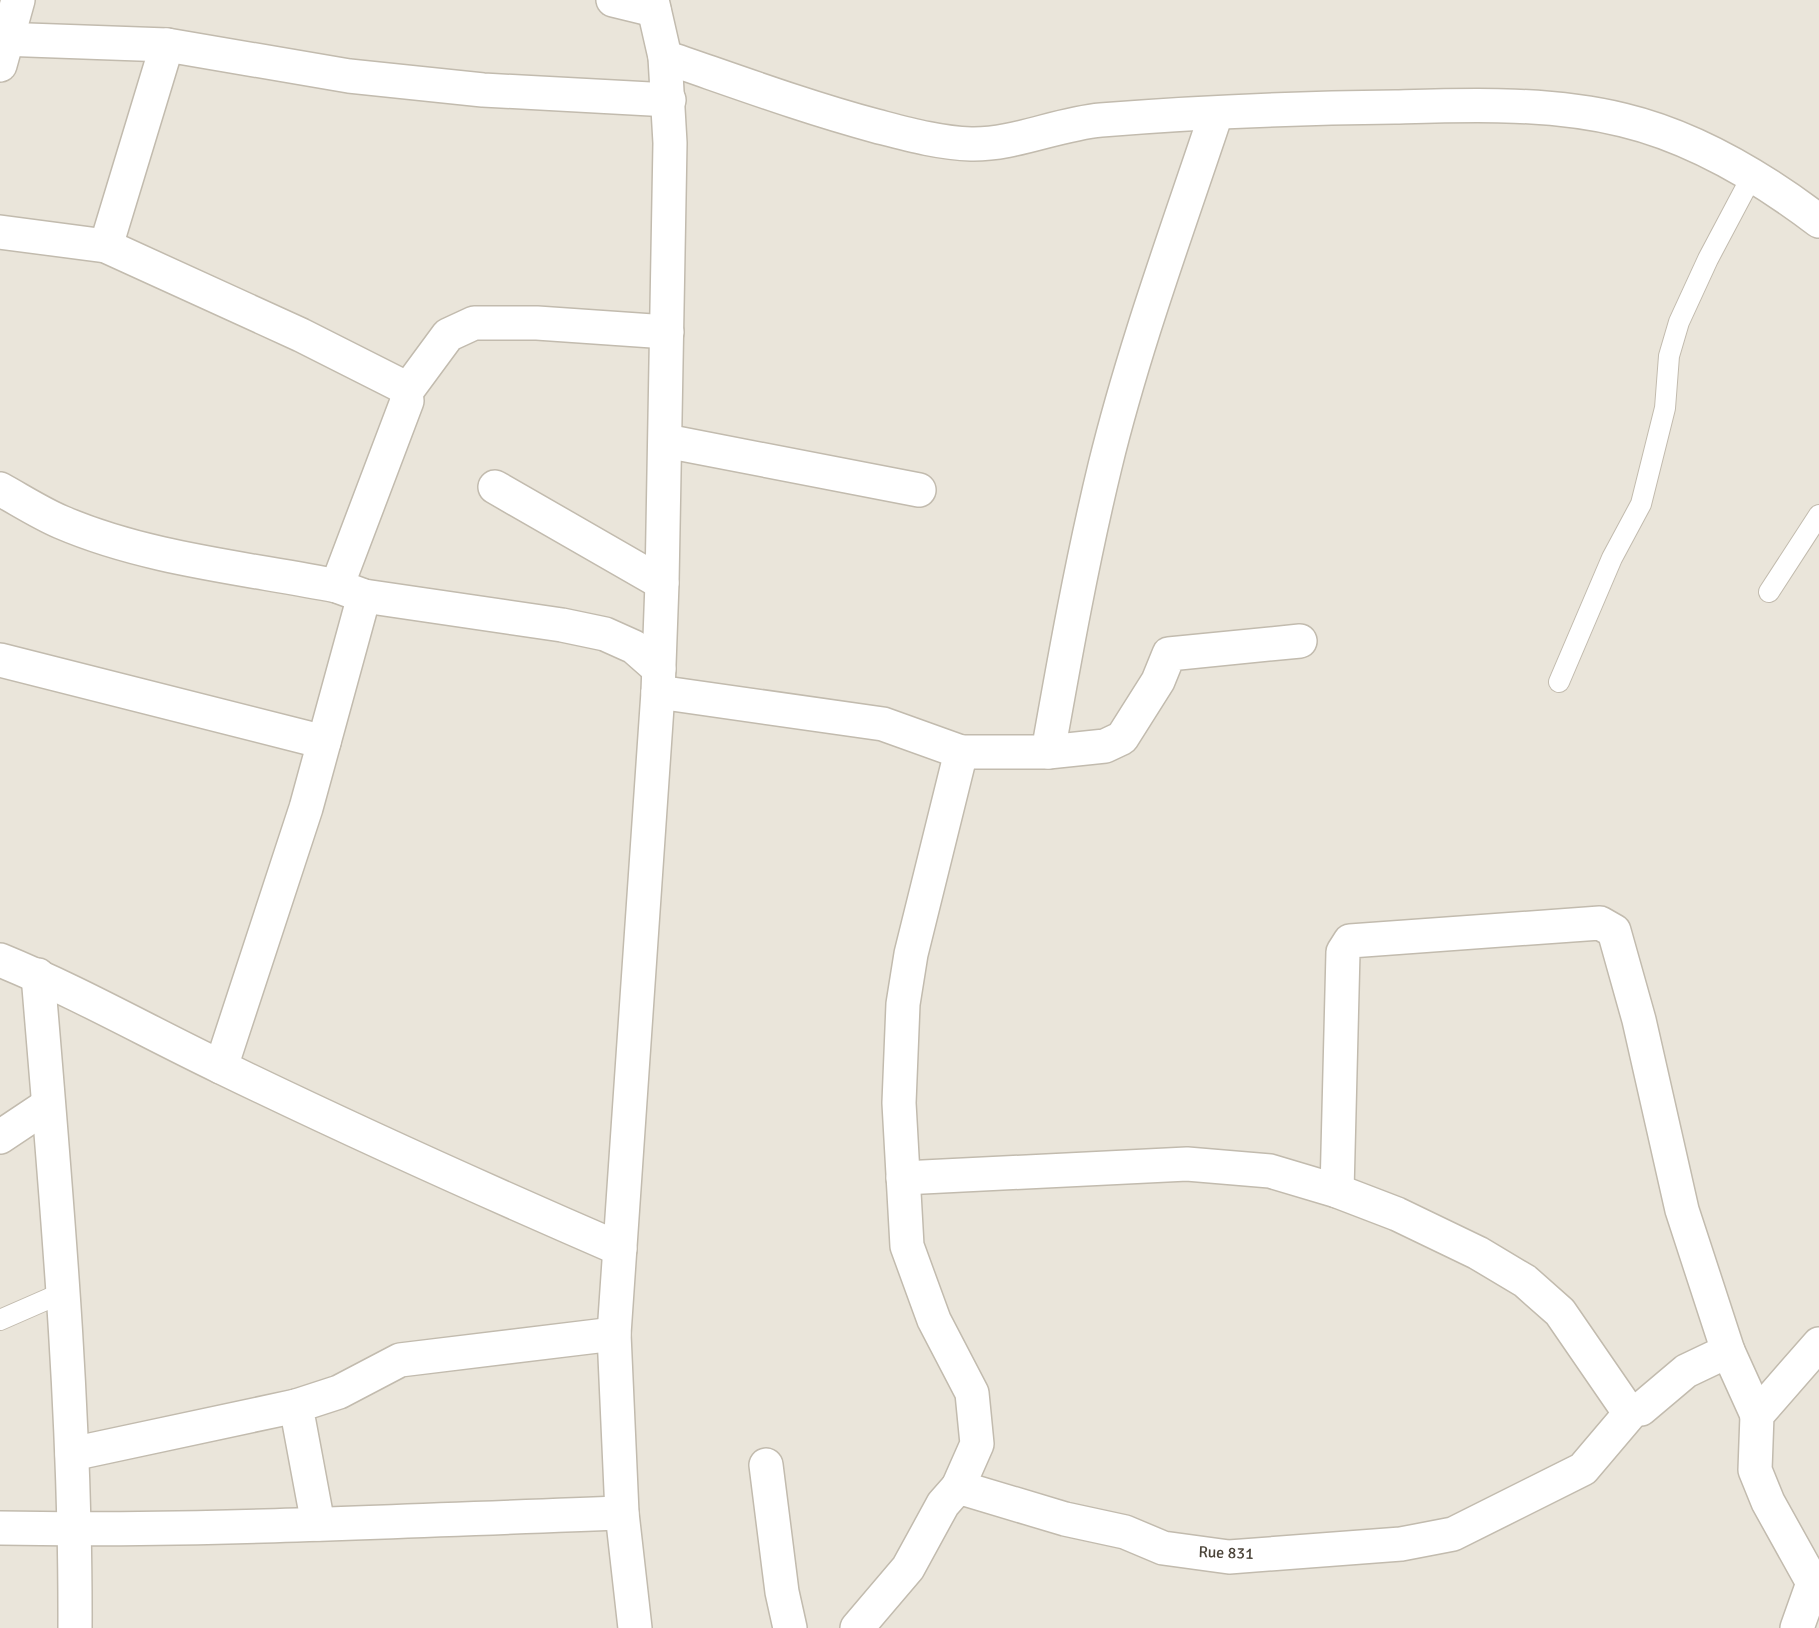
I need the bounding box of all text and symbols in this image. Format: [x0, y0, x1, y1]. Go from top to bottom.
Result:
street label: Rue 831 [1198, 1542, 1254, 1564]

